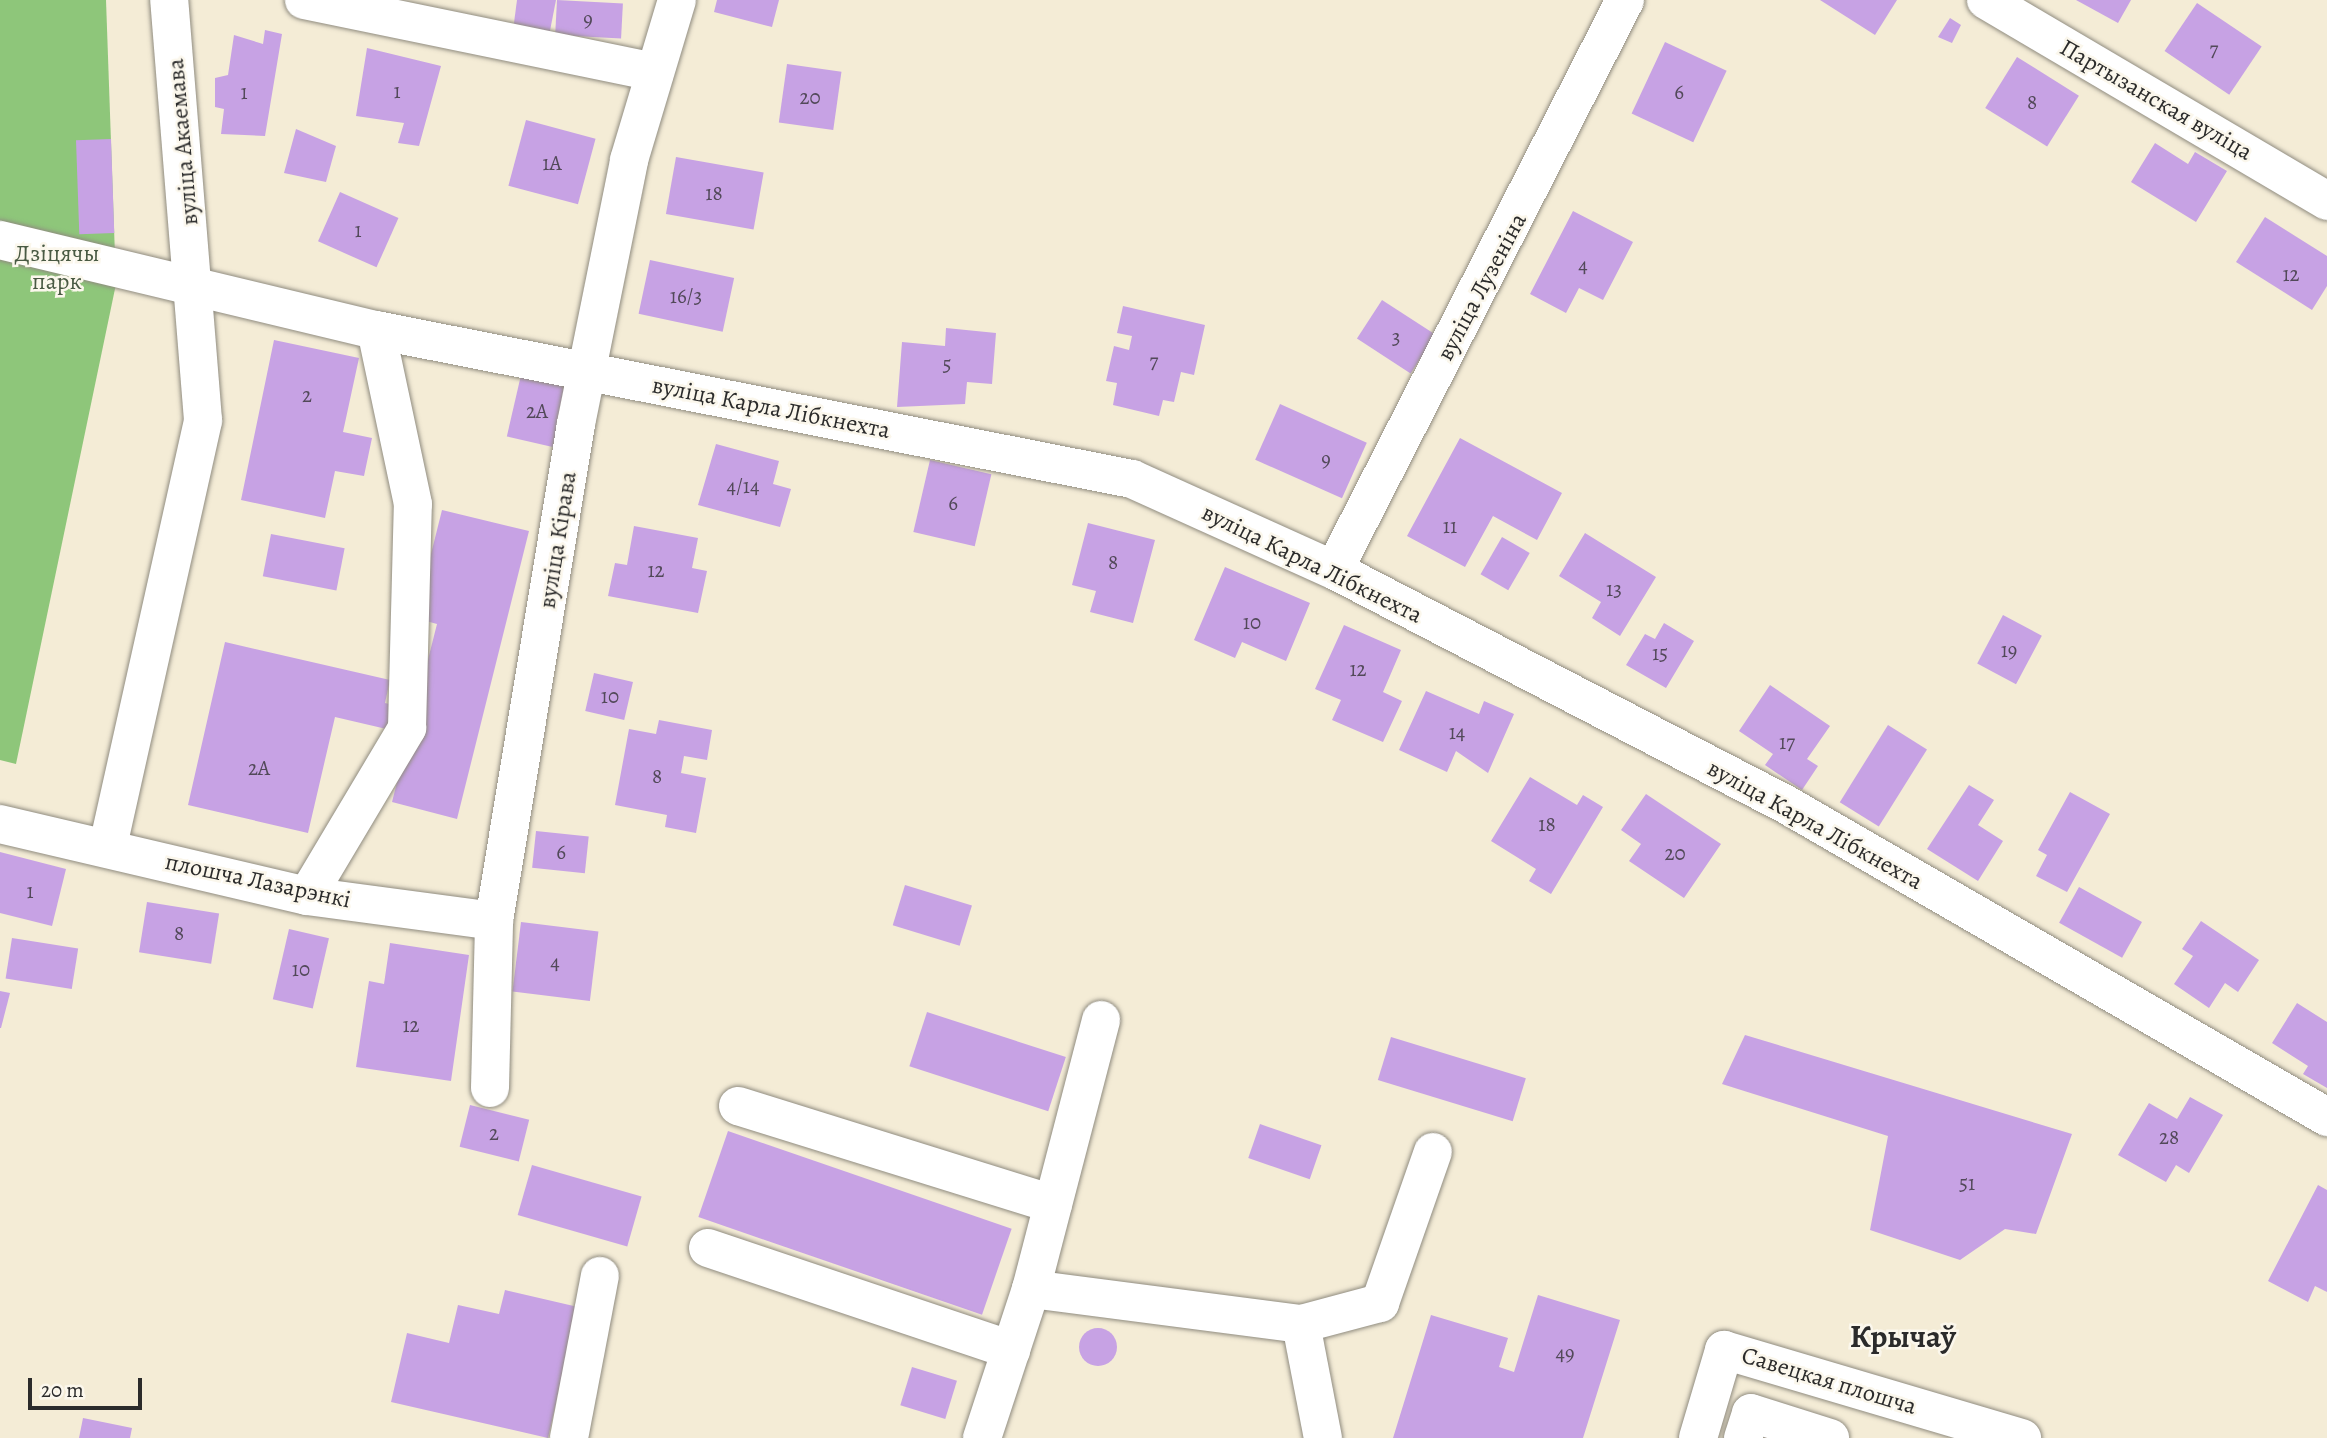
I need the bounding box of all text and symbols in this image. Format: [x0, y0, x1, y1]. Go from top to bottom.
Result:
house number: 9 [583, 6, 593, 32]
street label: Партызанская вуліца [2055, 33, 2257, 167]
house number: 7 [2210, 36, 2218, 62]
street label: вуліца Акаемава [161, 57, 205, 227]
house number: 1 [393, 78, 401, 104]
house number: 1 [240, 79, 248, 105]
house number: 6 [1674, 79, 1684, 105]
house number: 20 [799, 84, 821, 110]
house number: 8 [2027, 89, 2037, 115]
house number: 1А [542, 150, 562, 176]
house number: 18 [705, 180, 723, 206]
street label: вуліца Лузеніна [1431, 208, 1533, 366]
house number: 1 [354, 217, 362, 243]
park label: Дзіцячы парк [15, 240, 99, 296]
house number: 4 [1578, 252, 1588, 278]
house number: 12 [2282, 261, 2300, 287]
house number: 16/3 [670, 283, 702, 309]
house number: 3 [1392, 324, 1400, 350]
house number: 7 [1150, 348, 1158, 374]
house number: 5 [942, 351, 952, 377]
street label: вуліца Карла Лібкнехта [650, 371, 892, 445]
house number: 2 [302, 382, 312, 408]
house number: 2А [526, 398, 548, 424]
house number: 9 [1321, 446, 1331, 472]
street label: вуліца Кірава [533, 469, 583, 611]
house number: 4/14 [726, 473, 760, 499]
house number: 6 [948, 490, 958, 516]
street label: вуліца Карла Лібкнехта [1197, 498, 1427, 630]
house number: 11 [1443, 513, 1457, 539]
house number: 8 [1108, 549, 1118, 575]
house number: 12 [647, 557, 665, 583]
house number: 13 [1606, 576, 1622, 602]
house number: 10 [1243, 609, 1261, 635]
house number: 19 [2001, 637, 2017, 663]
house number: 15 [1652, 640, 1668, 666]
house number: 12 [1349, 656, 1367, 682]
house number: 10 [601, 683, 619, 709]
house number: 14 [1449, 719, 1465, 745]
house number: 17 [1779, 729, 1795, 755]
street label: вуліца Карла Лібкнехта [1702, 754, 1928, 896]
house number: 2А [248, 755, 270, 781]
house number: 8 [652, 763, 662, 789]
house number: 18 [1538, 811, 1556, 837]
house number: 6 [556, 839, 566, 865]
house number: 20 [1664, 840, 1686, 866]
street label: плошча Лазарэнкі [163, 847, 353, 915]
house number: 1 [26, 878, 34, 904]
house number: 8 [174, 920, 184, 946]
house number: 4 [550, 949, 560, 975]
house number: 10 [292, 956, 310, 982]
house number: 12 [402, 1012, 420, 1038]
house number: 2 [489, 1120, 499, 1146]
house number: 28 [2159, 1124, 2179, 1150]
house number: 51 [1959, 1170, 1975, 1196]
district label: Крычаў [1850, 1317, 1956, 1355]
house number: 49 [1555, 1340, 1575, 1366]
street label: Савецкая плошча [1738, 1341, 1920, 1421]
scale bar [32, 1364, 145, 1408]
text: 20 m [41, 1376, 84, 1404]

